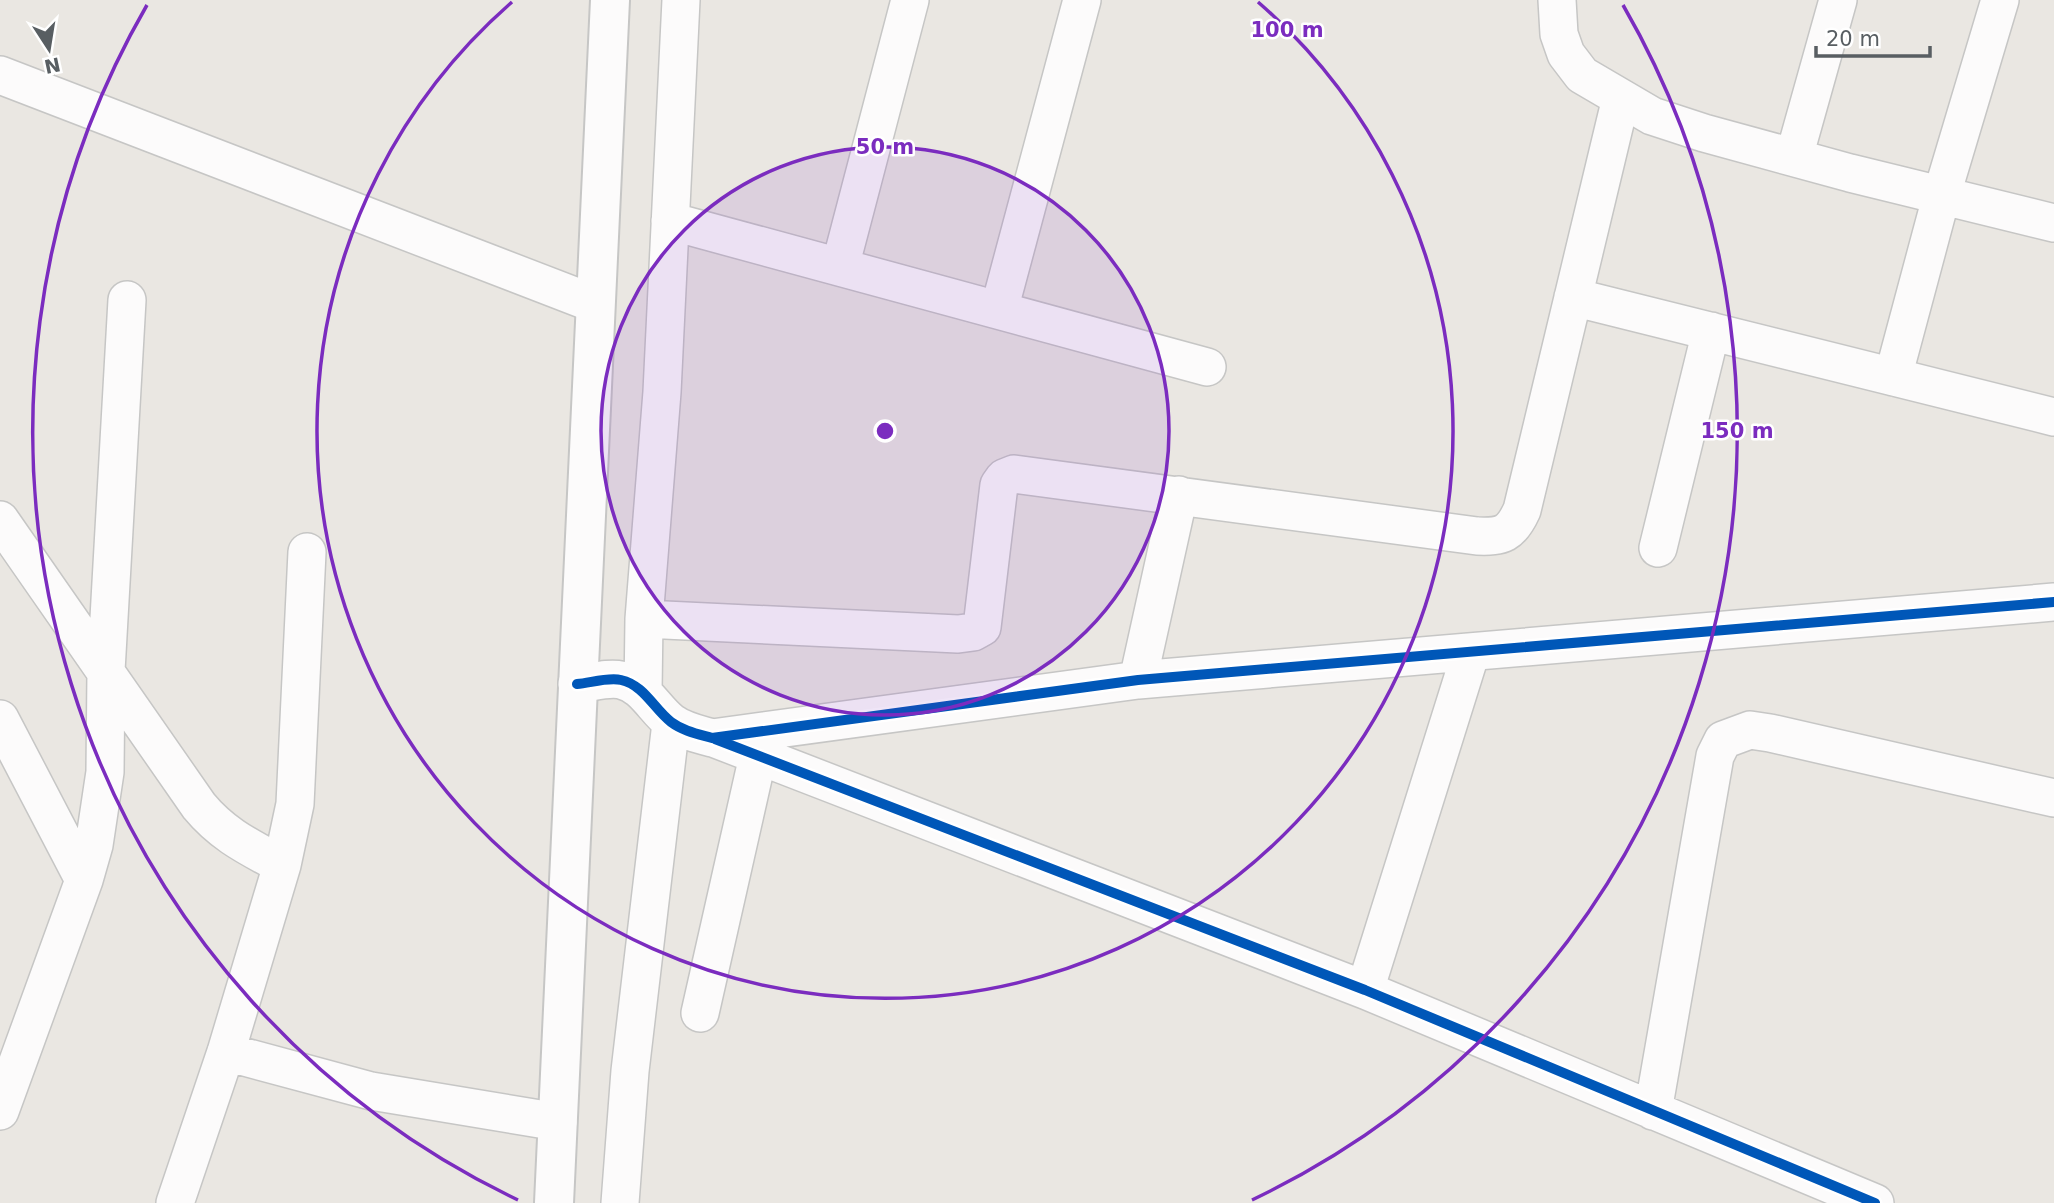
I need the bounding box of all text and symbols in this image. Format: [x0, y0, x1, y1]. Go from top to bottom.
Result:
north arrow [14, 14, 84, 84]
scale bar [1816, 14, 1930, 58]
text: 100 m [1250, 18, 1324, 42]
text: 20 m [1826, 27, 1880, 51]
text: N [42, 53, 63, 78]
text: 50 m [856, 135, 914, 159]
centre of rings [873, 419, 897, 443]
text: 150 m [1700, 419, 1774, 443]

